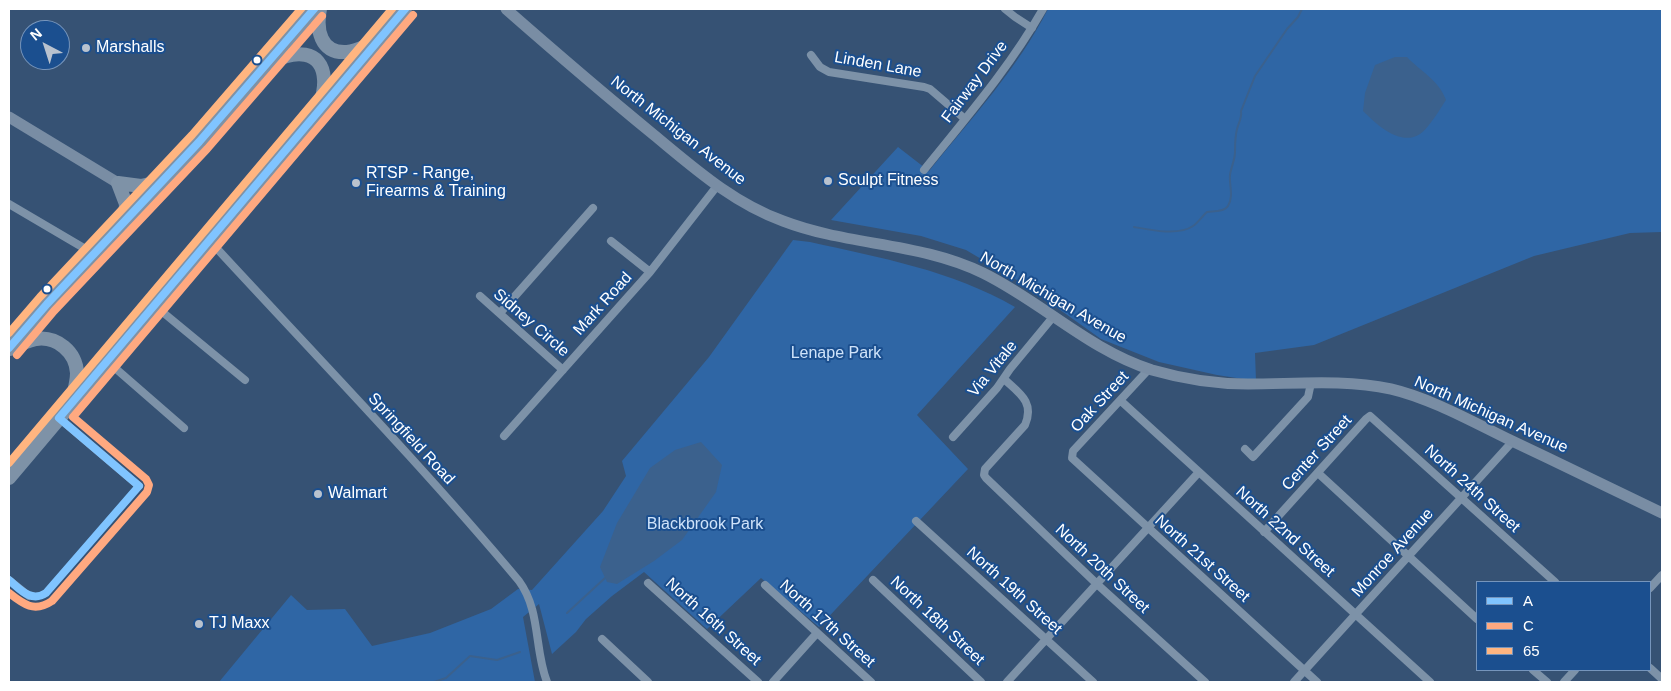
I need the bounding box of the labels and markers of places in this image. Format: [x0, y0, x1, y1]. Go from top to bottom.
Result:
place label: Marshalls [96, 38, 164, 58]
marker: Marshalls [80, 42, 92, 54]
unlabelled marker [252, 55, 262, 65]
place label: RTSP - Range, Firearms & Training [366, 164, 506, 202]
place label: Sculpt Fitness [838, 171, 938, 191]
marker: Sculpt Fitness [822, 175, 834, 187]
marker: RTSP - Range, Firearms & Training [350, 177, 362, 189]
unlabelled marker [42, 284, 52, 294]
place label: Walmart [328, 484, 387, 504]
marker: Walmart [312, 488, 324, 500]
place label: TJ Maxx [209, 614, 269, 634]
marker: TJ Maxx [193, 618, 205, 630]

